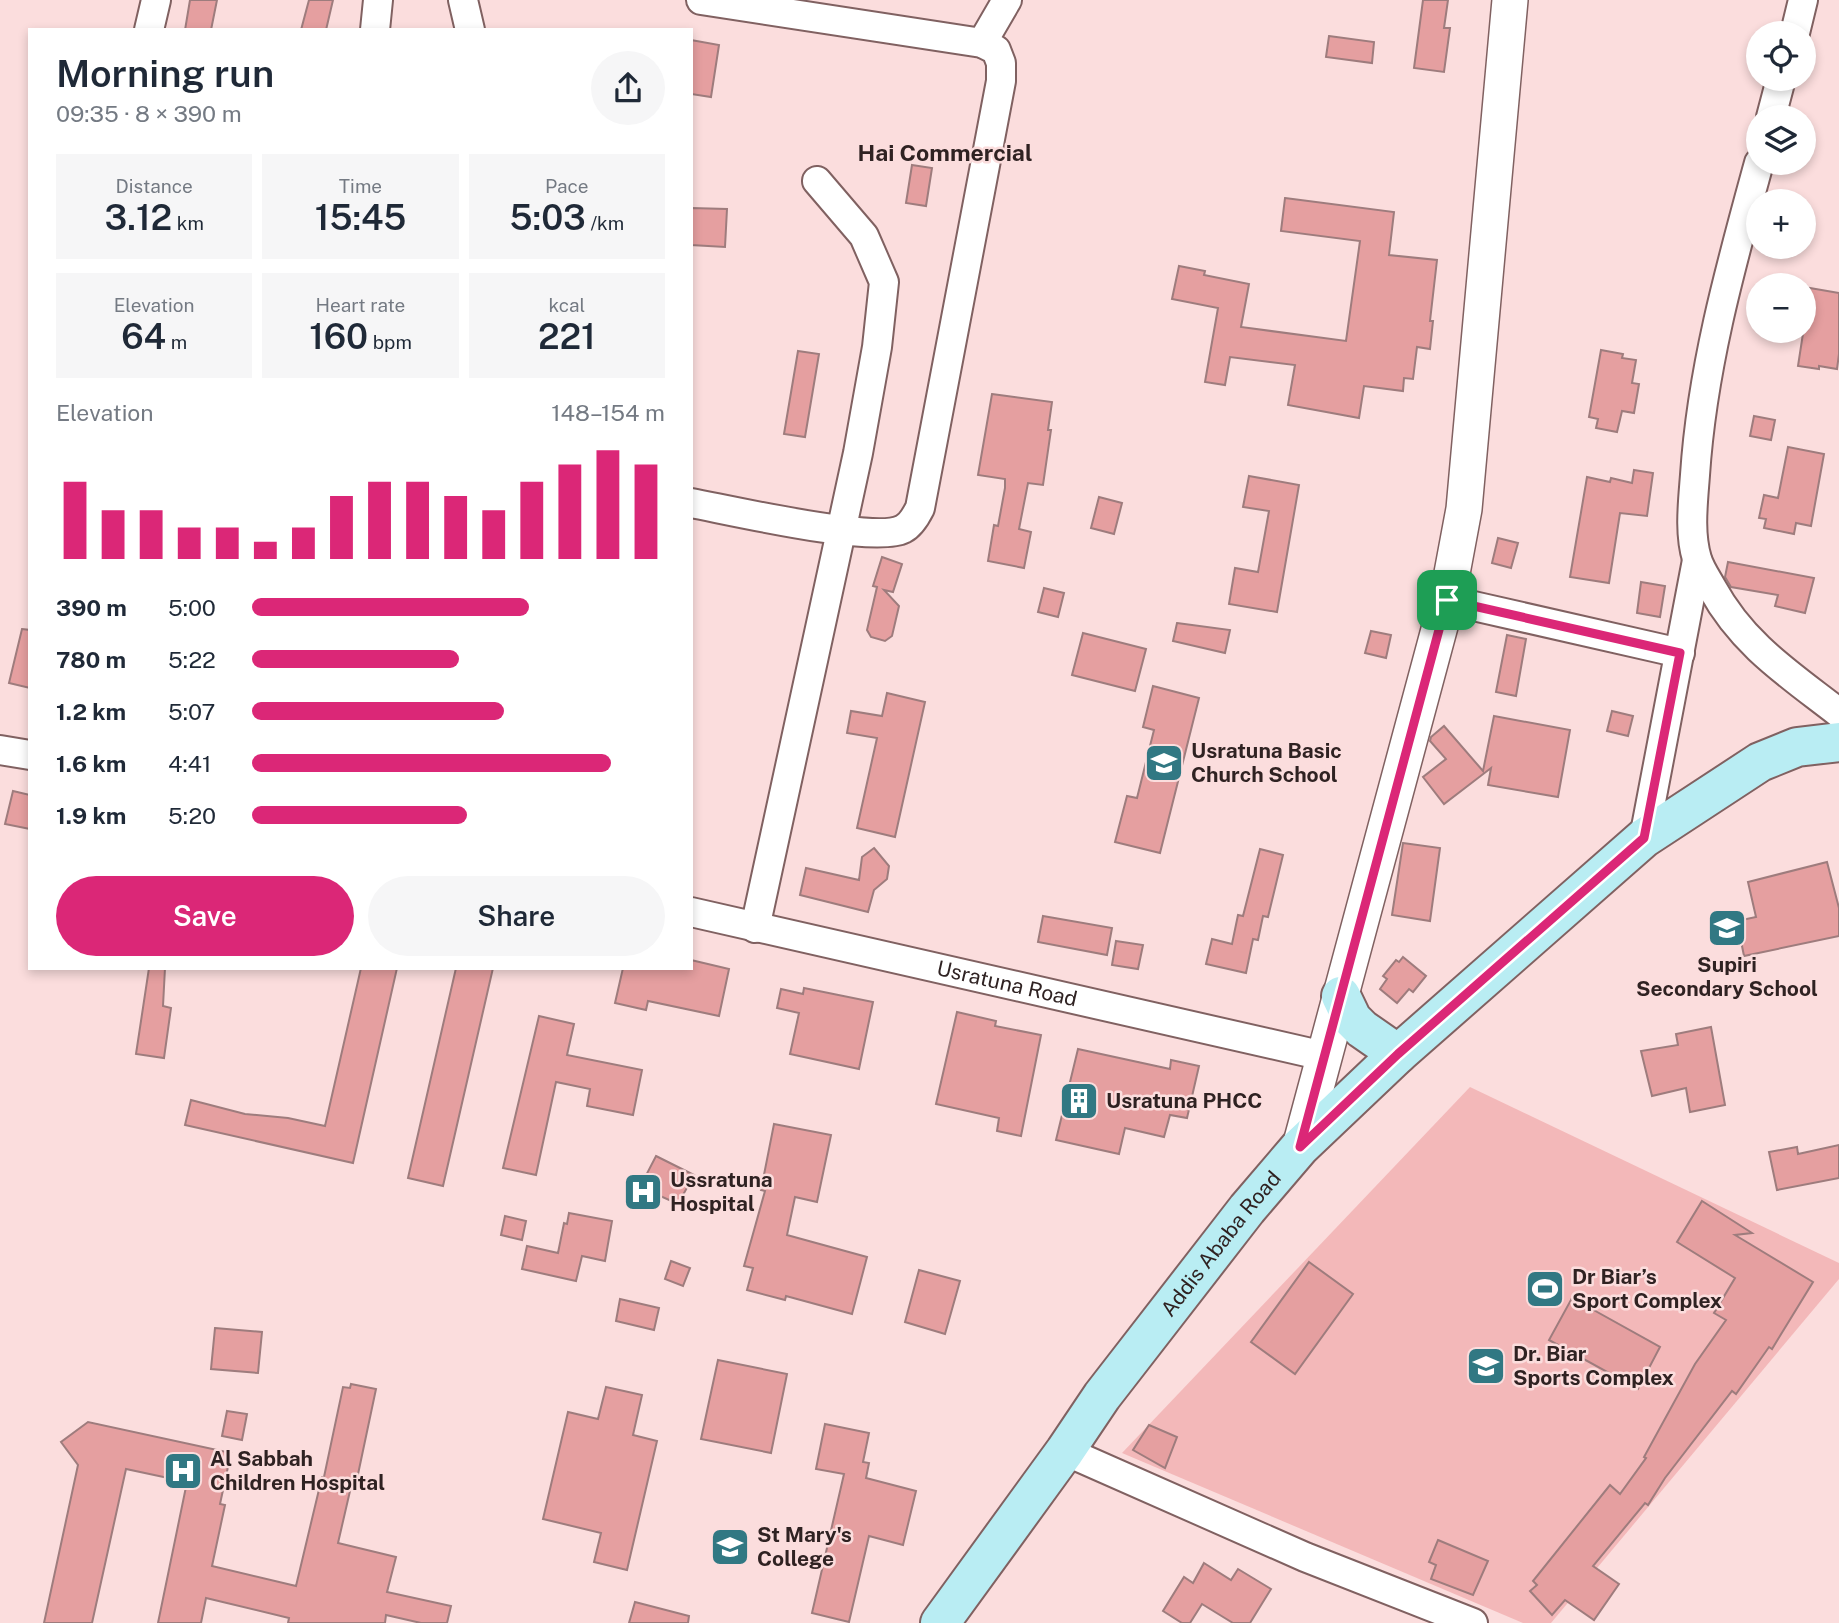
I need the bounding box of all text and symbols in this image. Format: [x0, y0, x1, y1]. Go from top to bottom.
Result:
map controls [1746, 21, 1816, 343]
button: locate [1746, 21, 1816, 91]
text: Morning run [56, 51, 274, 96]
button: share [591, 51, 665, 125]
text: 09:35 · 8 × 390 m [56, 100, 242, 127]
button: layers [1746, 105, 1816, 175]
district label: Hai Commercial [858, 139, 1032, 166]
text: Distance [116, 175, 193, 197]
text: Time [339, 175, 382, 197]
text: Pace [545, 175, 589, 197]
button: + [1746, 189, 1816, 259]
text: 3.12 [104, 197, 172, 238]
text: 15:45 [315, 197, 406, 238]
text: 5:03 [509, 197, 586, 238]
text: km [172, 212, 204, 234]
text: /km [586, 212, 624, 234]
button: − [1746, 273, 1816, 343]
text: Elevation [114, 294, 194, 316]
text: Heart rate [316, 294, 405, 316]
text: kcal [548, 294, 585, 316]
text: 64 [121, 316, 166, 357]
text: 160 [309, 316, 368, 357]
text: 221 [538, 316, 596, 357]
text: m [166, 331, 187, 353]
text: bpm [368, 331, 412, 353]
text: Elevation [56, 399, 154, 426]
text: 148–154 m [551, 399, 665, 426]
pin [1417, 570, 1477, 630]
icon: arrive [1428, 581, 1466, 619]
text: 390 m [56, 594, 127, 621]
text: 5:00 [168, 594, 216, 621]
text: 780 m [56, 646, 126, 673]
text: 5:22 [168, 646, 216, 673]
text: 1.2 km [56, 698, 126, 725]
text: 5:07 [168, 698, 215, 725]
place label: Usratuna Basic Church School [1191, 738, 1342, 787]
school or university icon: Usratuna Basic Church School [1143, 742, 1185, 784]
text: 1.6 km [56, 750, 126, 777]
text: 4:41 [168, 750, 211, 777]
text: 1.9 km [56, 802, 126, 829]
text: 5:20 [168, 802, 216, 829]
button: Save [56, 876, 354, 956]
button: Share [368, 876, 665, 956]
school or university icon: Supiri Secondary School [1706, 907, 1748, 949]
place label: Supiri Secondary School [1636, 952, 1818, 1001]
street label: Usratuna Road [934, 955, 1080, 1011]
building icon: Usratuna PHCC [1058, 1080, 1100, 1122]
place label: Usratuna PHCC [1106, 1088, 1262, 1113]
street label: Addis Ababa Road [1155, 1166, 1286, 1321]
place label: Ussratuna Hospital [670, 1167, 773, 1216]
hospital icon: Ussratuna Hospital [622, 1171, 664, 1213]
place label: Dr Biar’s Sport Complex [1572, 1264, 1722, 1313]
sports icon: Dr Biar’s Sport Complex [1524, 1268, 1566, 1310]
place label: Dr. Biar Sports Complex [1513, 1341, 1674, 1390]
school or university icon: Dr. Biar Sports Complex [1465, 1345, 1507, 1387]
place label: Al Sabbah Children Hospital [210, 1446, 385, 1495]
hospital icon: Al Sabbah Children Hospital [162, 1450, 204, 1492]
place label: St Mary's College [757, 1522, 852, 1571]
school or university icon: St Mary's College [709, 1526, 751, 1568]

